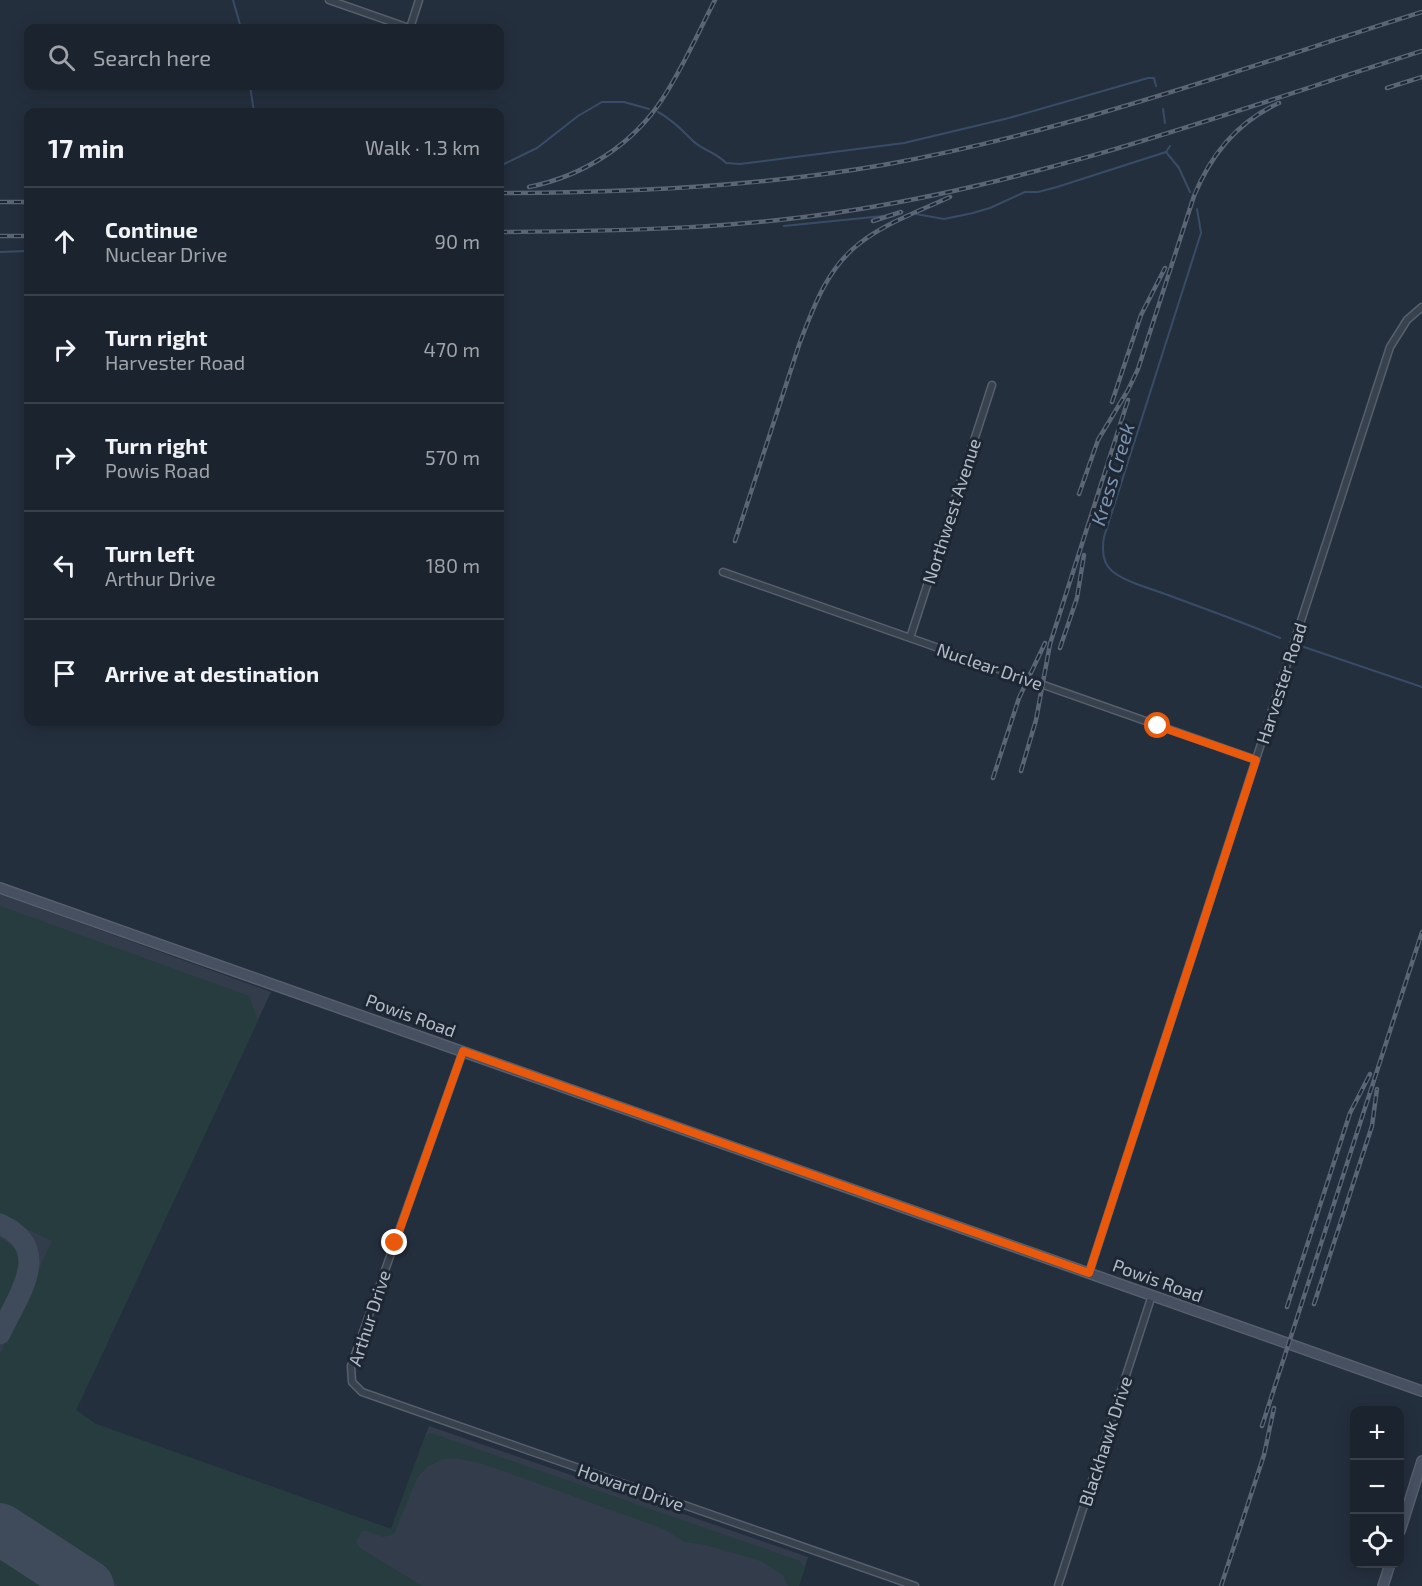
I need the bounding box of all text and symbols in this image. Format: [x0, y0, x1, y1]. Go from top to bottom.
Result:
search box [24, 24, 504, 90]
icon: search [45, 41, 78, 74]
text: Search here [93, 44, 211, 70]
text: 17 min [48, 132, 124, 163]
text: Walk · 1.3 km [365, 135, 480, 159]
text: Continue [105, 216, 198, 242]
icon: ahead [48, 225, 81, 258]
text: 90 m [435, 229, 480, 253]
text: Nuclear Drive [105, 242, 227, 266]
text: Turn right [105, 324, 207, 350]
icon: right [48, 333, 81, 366]
text: 470 m [423, 337, 480, 361]
text: Harvester Road [105, 350, 245, 374]
water label: Kress Creek [1085, 420, 1139, 528]
text: Turn right [105, 432, 207, 458]
street label: Northwest Avenue [917, 435, 985, 587]
icon: right [48, 441, 81, 474]
text: 570 m [425, 445, 480, 469]
text: Powis Road [105, 458, 210, 482]
text: Turn left [105, 540, 194, 566]
icon: left [48, 549, 81, 582]
text: 180 m [426, 553, 480, 577]
text: Arthur Drive [105, 566, 216, 590]
street label: Harvester Road [1251, 620, 1311, 746]
street label: Nuclear Drive [934, 638, 1046, 694]
icon: arrive [48, 657, 81, 690]
text: Arrive at destination [105, 660, 319, 686]
route start [1144, 712, 1170, 738]
street label: Powis Road [363, 988, 459, 1042]
route end [381, 1229, 407, 1255]
street label: Powis Road [1110, 1253, 1206, 1307]
street label: Arthur Drive [343, 1267, 395, 1369]
street label: Blackhawk Drive [1074, 1373, 1136, 1509]
map controls [1350, 1406, 1404, 1568]
button: + [1350, 1406, 1404, 1460]
street label: Howard Drive [575, 1459, 687, 1515]
button: − [1350, 1460, 1404, 1514]
button: locate [1350, 1514, 1404, 1568]

